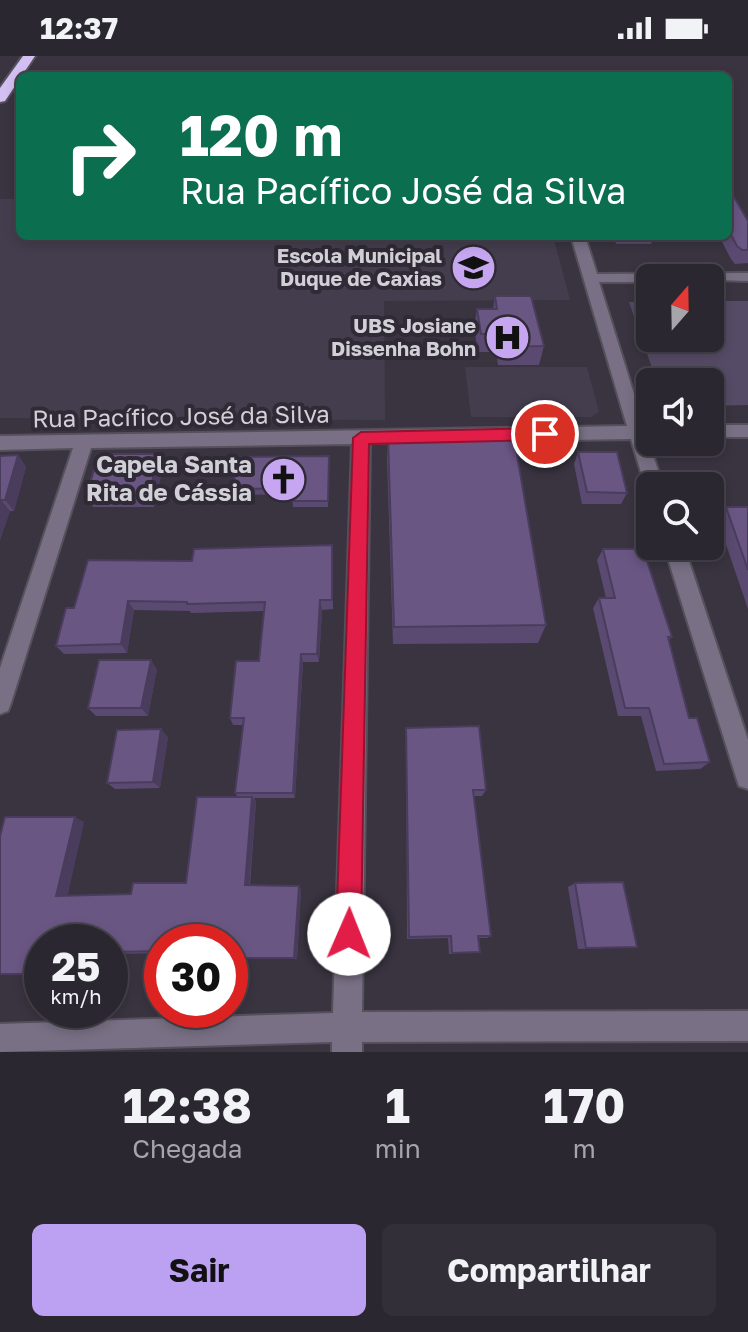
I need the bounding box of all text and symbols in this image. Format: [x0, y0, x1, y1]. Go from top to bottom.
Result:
text: 12:37 [40, 10, 118, 46]
text: 120 m [180, 101, 342, 168]
icon: right [48, 104, 152, 208]
text: Rua Pacífico José da Silva [180, 169, 626, 212]
place label: Escola Municipal Duque de Caxias [277, 243, 442, 290]
school or university icon: Escola Municipal Duque de Caxias [449, 244, 497, 292]
north arrow [636, 264, 724, 352]
map controls [636, 264, 724, 560]
place label: UBS Josiane Dissenha Bohn [331, 313, 476, 360]
hospital icon: UBS Josiane Dissenha Bohn [483, 314, 531, 362]
button: sound [636, 368, 724, 456]
street label: Rua Pacífico José da Silva [32, 398, 330, 433]
pin [511, 400, 579, 468]
icon: arrive [523, 412, 567, 456]
place label: Capela Santa Rita de Cássia [86, 449, 252, 506]
church icon: Capela Santa Rita de Cássia [259, 455, 307, 503]
button: search [636, 472, 724, 560]
position arrow [307, 892, 391, 976]
speed limit sign: 30 [144, 924, 248, 1028]
text: 25 [52, 942, 100, 990]
text: km/h [51, 984, 101, 1008]
text: 12:38 [123, 1076, 252, 1134]
text: 1 [385, 1076, 410, 1134]
text: 170 [543, 1076, 625, 1134]
text: Chegada [132, 1133, 242, 1164]
text: min [375, 1133, 421, 1164]
text: m [573, 1133, 596, 1164]
button: Sair [32, 1224, 366, 1316]
button: Compartilhar [382, 1224, 716, 1316]

